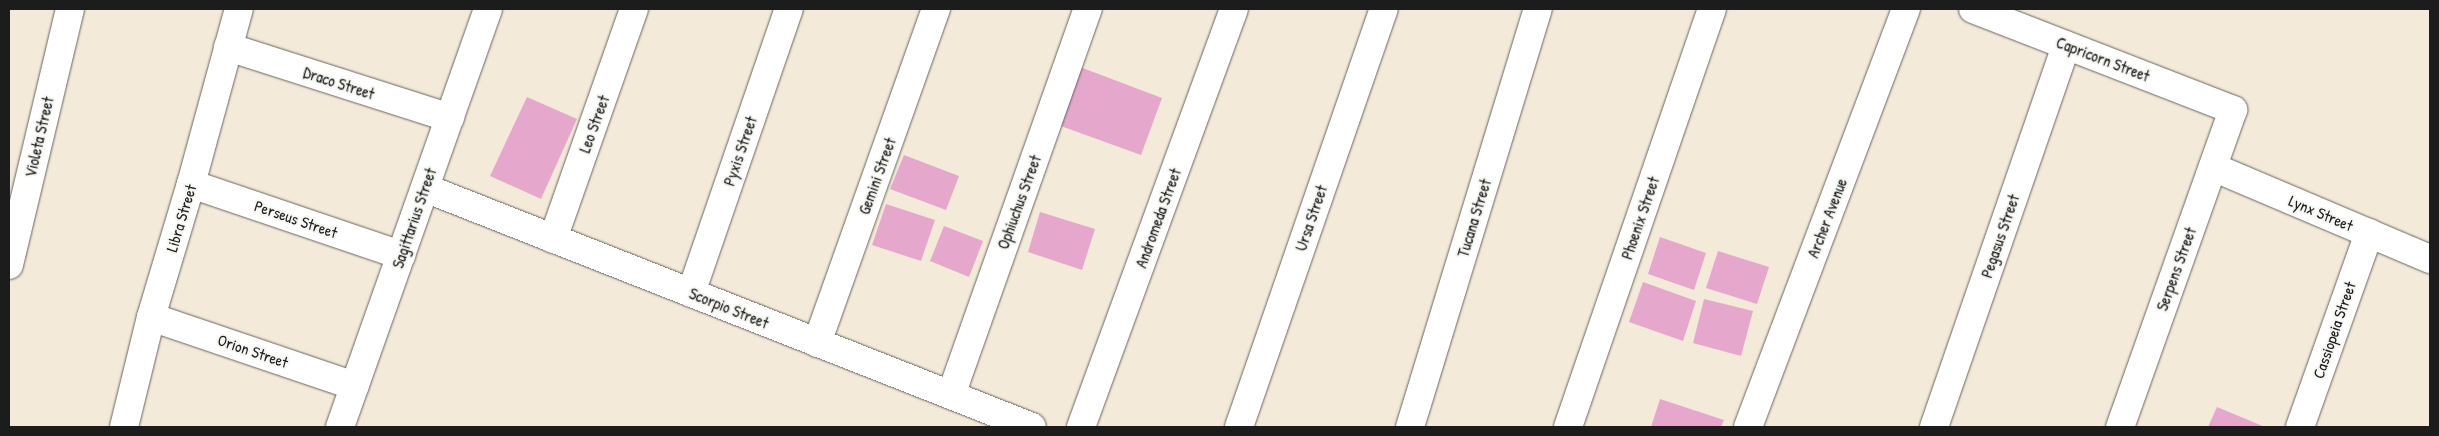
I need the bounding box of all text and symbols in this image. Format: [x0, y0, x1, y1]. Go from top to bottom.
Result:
street label: Capricorn Street [2054, 32, 2152, 86]
street label: Draco Street [301, 62, 377, 104]
street label: Leo Street [575, 93, 613, 155]
street label: Violeta Street [20, 95, 58, 179]
street label: Pyxis Street [719, 114, 761, 188]
street label: Gemini Street [854, 135, 900, 217]
street label: Ophiuchus Street [993, 152, 1045, 252]
street label: Sagittarius Street [388, 165, 440, 271]
street label: Andromeda Street [1131, 166, 1185, 270]
street label: Phoenix Street [1617, 174, 1663, 262]
street label: Archer Avenue [1803, 175, 1851, 261]
street label: Tucana Street [1453, 177, 1495, 259]
street label: Libra Street [162, 182, 200, 254]
street label: Ursa Street [1291, 183, 1331, 253]
street label: Lynx Street [2286, 191, 2356, 235]
street label: Pegasus Street [1977, 192, 2023, 280]
street label: Perseus Street [252, 196, 340, 242]
street label: Serpens Street [2152, 225, 2200, 313]
street label: Cassiopeia Street [2308, 279, 2360, 381]
street label: Scorpio Street [686, 283, 772, 333]
street label: Orion Street [215, 330, 291, 372]

